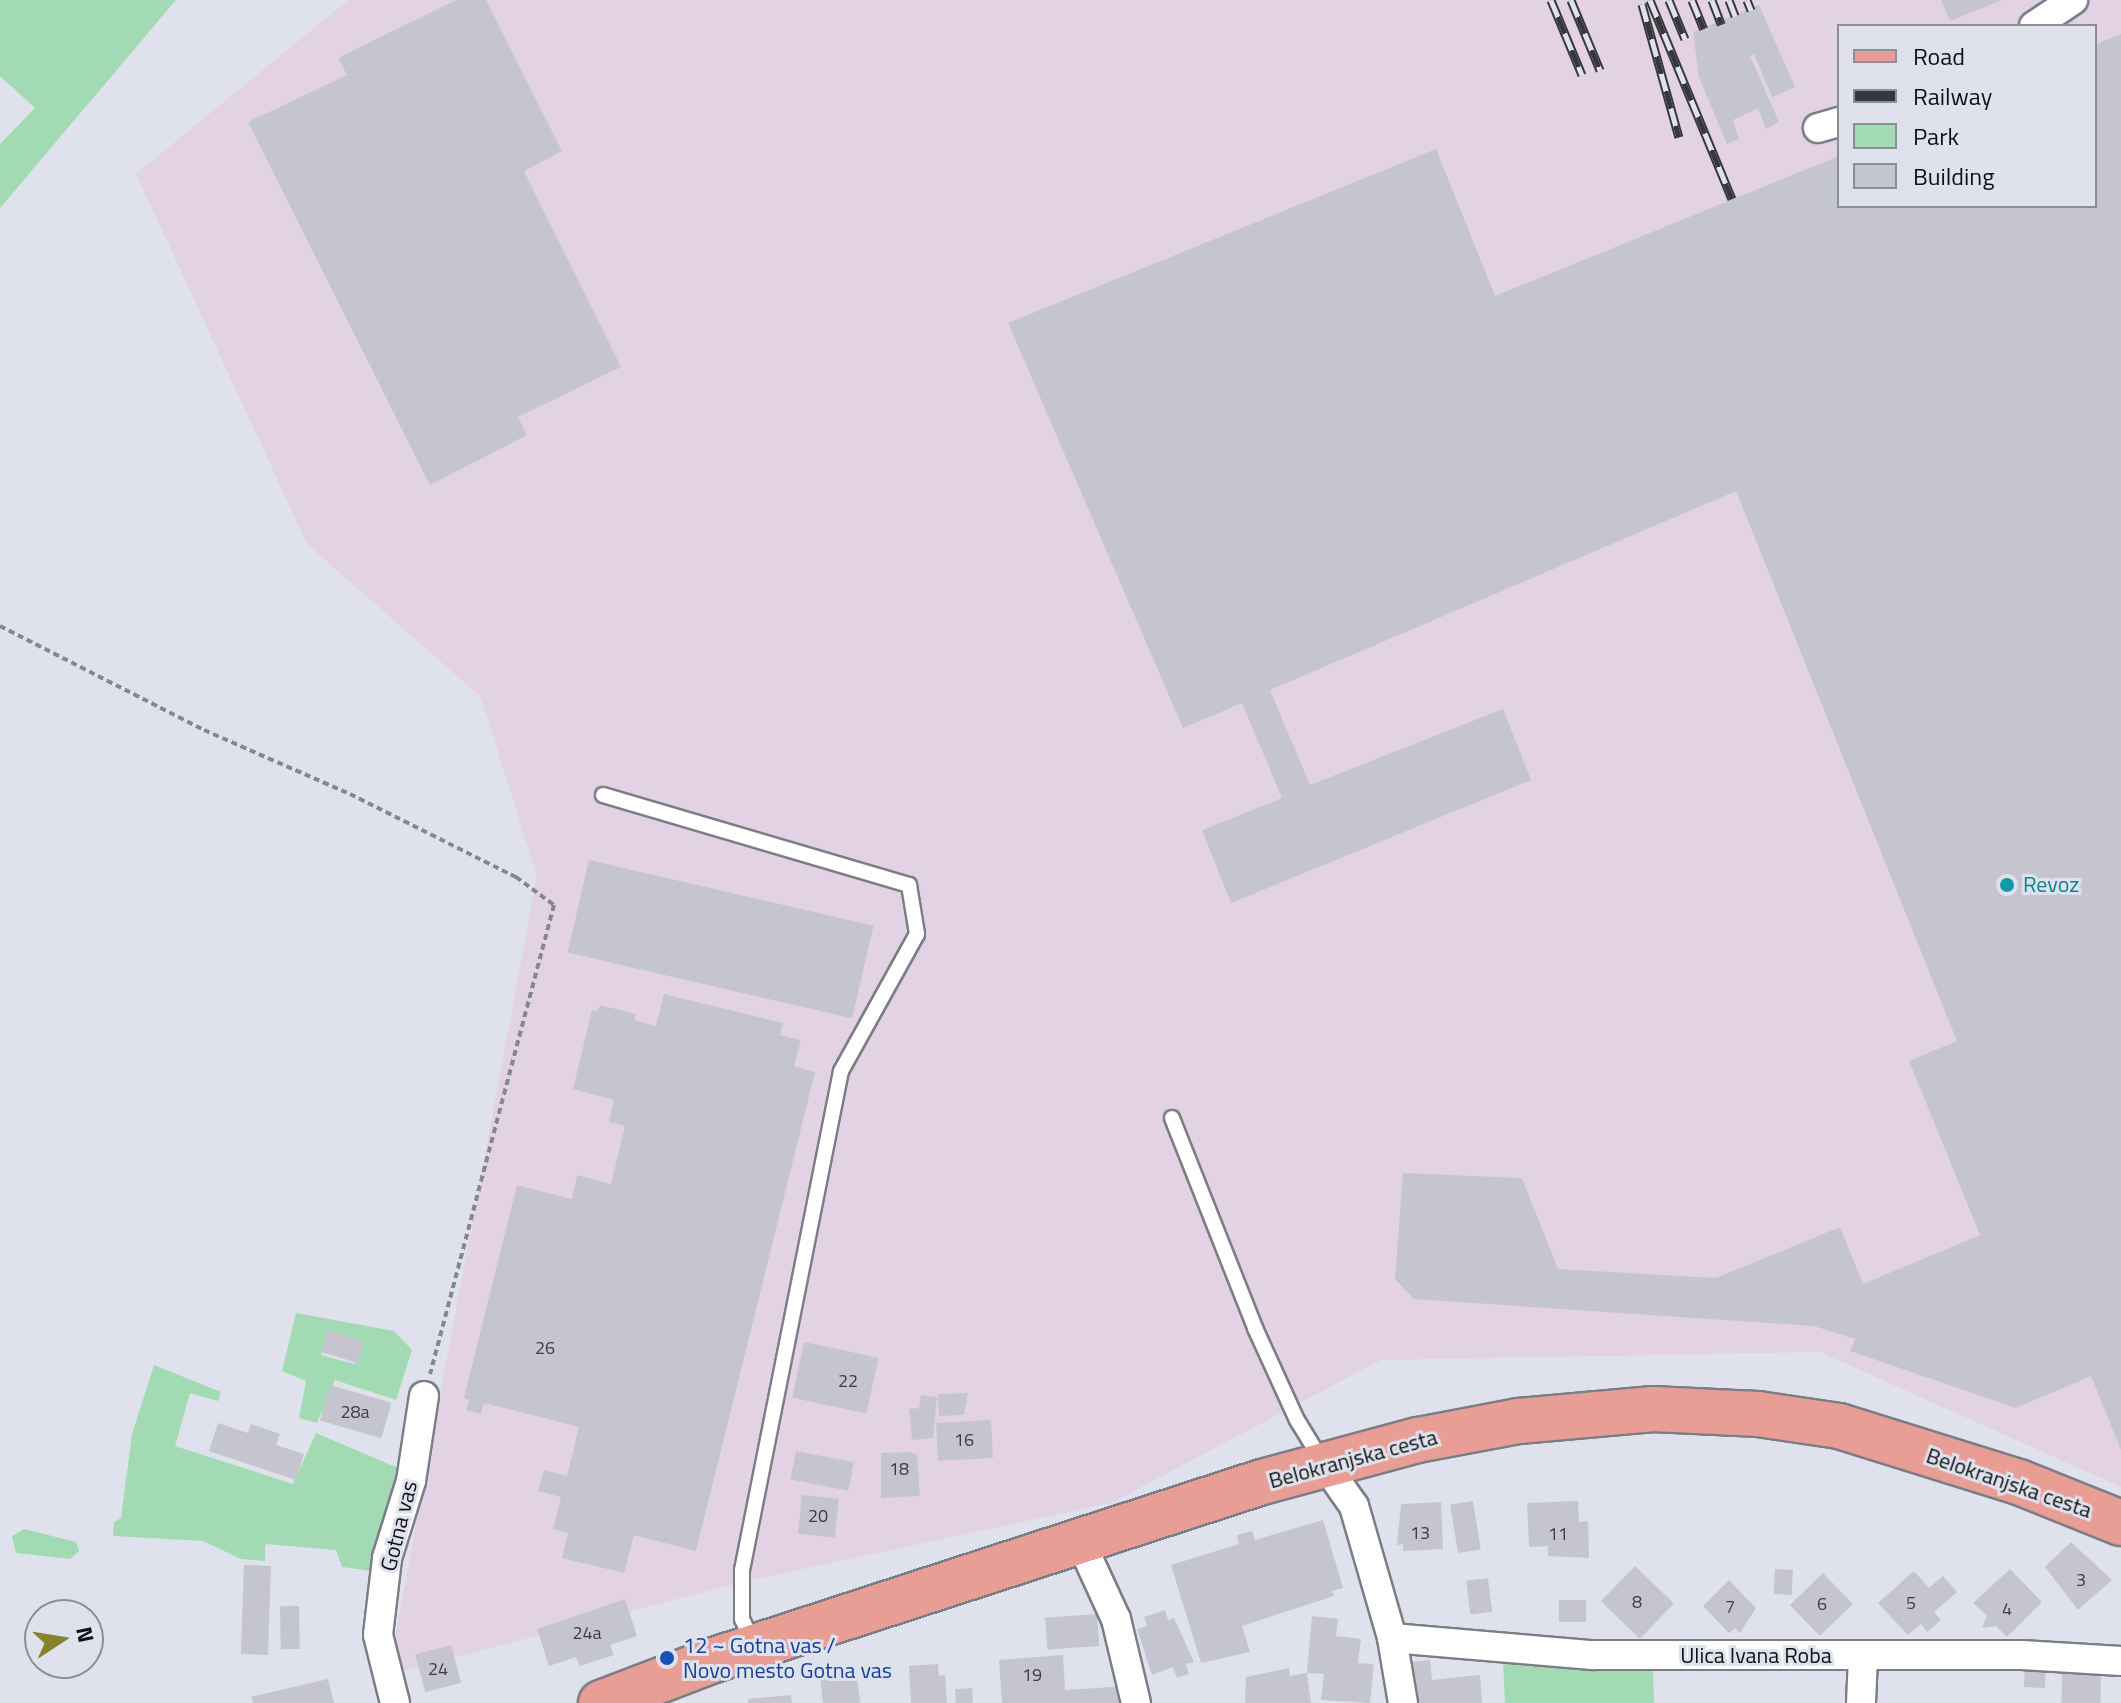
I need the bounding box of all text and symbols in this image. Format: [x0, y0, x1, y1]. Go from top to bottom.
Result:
legend [1837, 24, 2097, 208]
text: Road [1913, 38, 1965, 74]
text: Railway [1913, 78, 1992, 114]
text: Park [1913, 118, 1959, 154]
text: Building [1913, 158, 1995, 194]
place label: Revoz [2023, 872, 2079, 898]
marker: Revoz [1998, 876, 2016, 894]
house number: 26 [535, 1337, 555, 1359]
house number: 22 [838, 1370, 858, 1392]
house number: 28a [340, 1401, 370, 1423]
street label: Belokranjska cesta [1266, 1424, 1440, 1494]
house number: 16 [954, 1429, 974, 1451]
street label: Belokranjska cesta [1923, 1442, 2095, 1524]
house number: 18 [889, 1458, 909, 1480]
street label: Gotna vas [375, 1478, 423, 1574]
house number: 20 [808, 1505, 828, 1527]
house number: 13 [1410, 1522, 1430, 1544]
house number: 11 [1548, 1523, 1568, 1545]
house number: 3 [2076, 1569, 2086, 1591]
house number: 8 [1632, 1591, 1642, 1613]
house number: 5 [1906, 1592, 1916, 1614]
house number: 6 [1817, 1593, 1827, 1615]
house number: 7 [1725, 1596, 1735, 1618]
house number: 4 [2002, 1598, 2012, 1620]
north arrow [24, 1599, 104, 1679]
house number: 24a [572, 1622, 602, 1644]
text: N [67, 1623, 104, 1645]
place label: 12 ~ Gotna vas / Novo mesto Gotna vas [683, 1632, 892, 1684]
street label: Ulica Ivana Roba [1680, 1643, 1832, 1669]
marker: 12 ~ Gotna vas / Novo mesto Gotna vas [658, 1649, 676, 1667]
house number: 24 [428, 1658, 448, 1680]
house number: 19 [1022, 1664, 1042, 1686]

